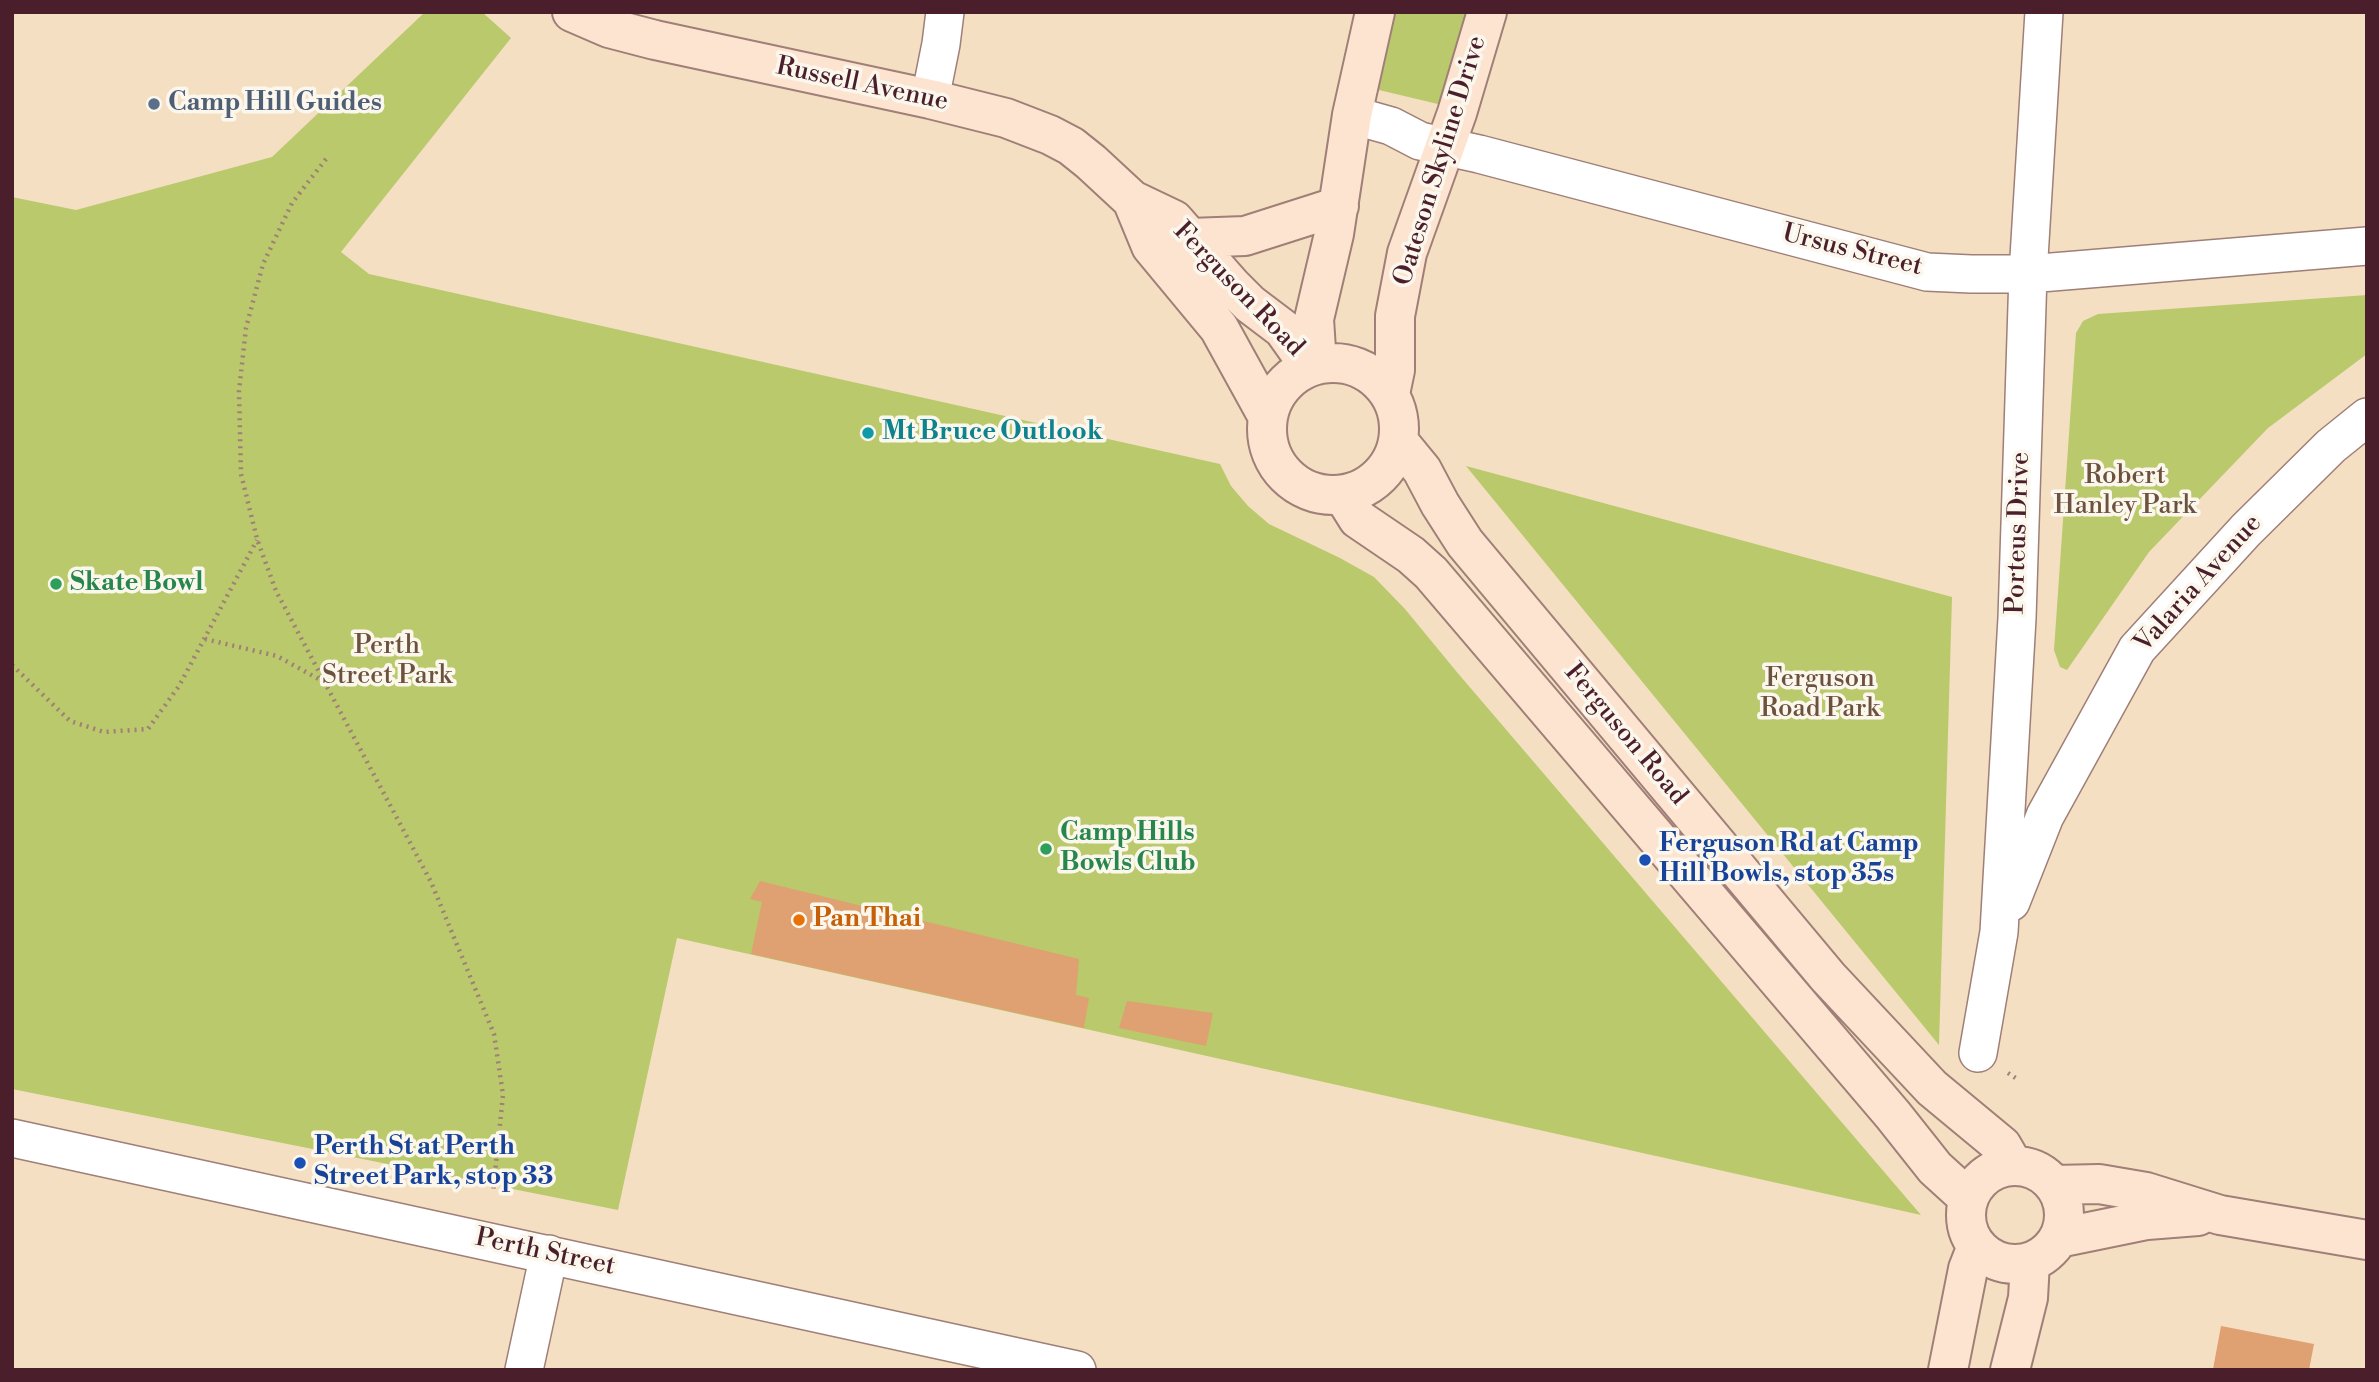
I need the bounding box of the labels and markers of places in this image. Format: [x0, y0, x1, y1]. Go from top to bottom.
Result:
place label: Camp Hill Guides [168, 88, 382, 120]
marker: Camp Hill Guides [146, 96, 162, 112]
place label: Mt Bruce Outlook [882, 417, 1103, 449]
marker: Mt Bruce Outlook [860, 425, 876, 441]
place label: Skate Bowl [70, 568, 203, 600]
marker: Skate Bowl [48, 576, 64, 592]
place label: Camp Hills Bowls Club [1060, 818, 1196, 880]
place label: Ferguson Rd at Camp Hill Bowls, stop 35s [1659, 829, 1919, 890]
marker: Camp Hills Bowls Club [1038, 841, 1054, 857]
marker: Ferguson Rd at Camp Hill Bowls, stop 35s [1637, 852, 1653, 868]
place label: Pan Thai [813, 904, 921, 936]
marker: Pan Thai [791, 912, 807, 928]
place label: Perth St at Perth Street Park, stop 33 [314, 1132, 553, 1194]
marker: Perth St at Perth Street Park, stop 33 [292, 1155, 308, 1171]

